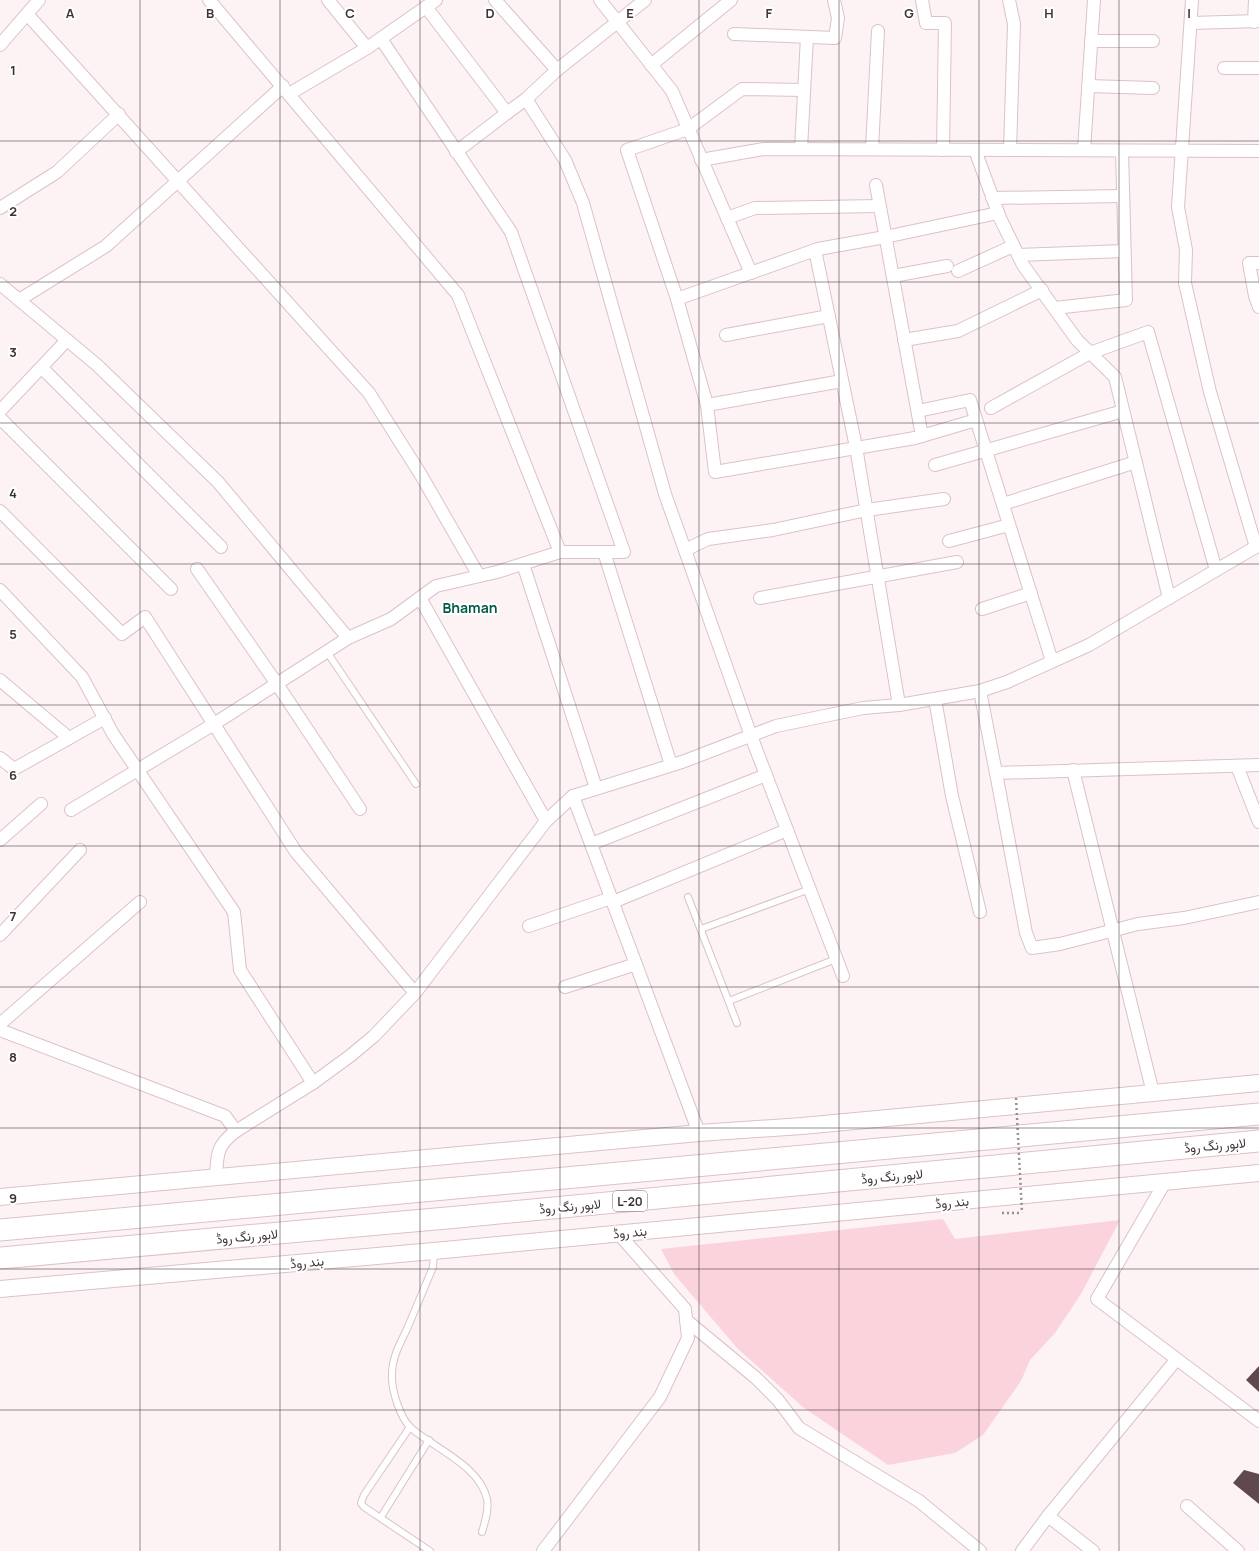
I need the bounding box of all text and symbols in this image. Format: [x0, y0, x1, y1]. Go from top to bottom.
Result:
text: A [66, 4, 75, 22]
text: B [206, 4, 214, 22]
text: C [345, 4, 355, 22]
text: D [485, 4, 495, 22]
text: E [626, 4, 634, 22]
text: F [766, 4, 773, 22]
text: G [904, 4, 914, 22]
text: H [1044, 4, 1054, 22]
text: I [1187, 4, 1191, 22]
text: 1 [10, 61, 16, 79]
text: 2 [9, 202, 17, 220]
text: 3 [9, 343, 17, 361]
text: 4 [9, 484, 17, 502]
district label: Bhaman [442, 598, 498, 617]
text: 5 [9, 625, 17, 643]
text: 6 [9, 766, 17, 784]
text: 7 [10, 907, 17, 925]
text: 8 [9, 1048, 17, 1066]
street label: لاہور رنگ روڈ [1183, 1133, 1247, 1158]
street label: لاہور رنگ روڈ [860, 1164, 924, 1189]
text: 9 [9, 1189, 17, 1207]
road number: L-20 [613, 1191, 647, 1211]
street label: بند روڈ [934, 1192, 970, 1212]
street label: لاہور رنگ روڈ [538, 1194, 602, 1219]
street label: بند روڈ [612, 1222, 648, 1242]
street label: لاہور رنگ روڈ [215, 1224, 279, 1249]
street label: بند روڈ [289, 1252, 325, 1272]

